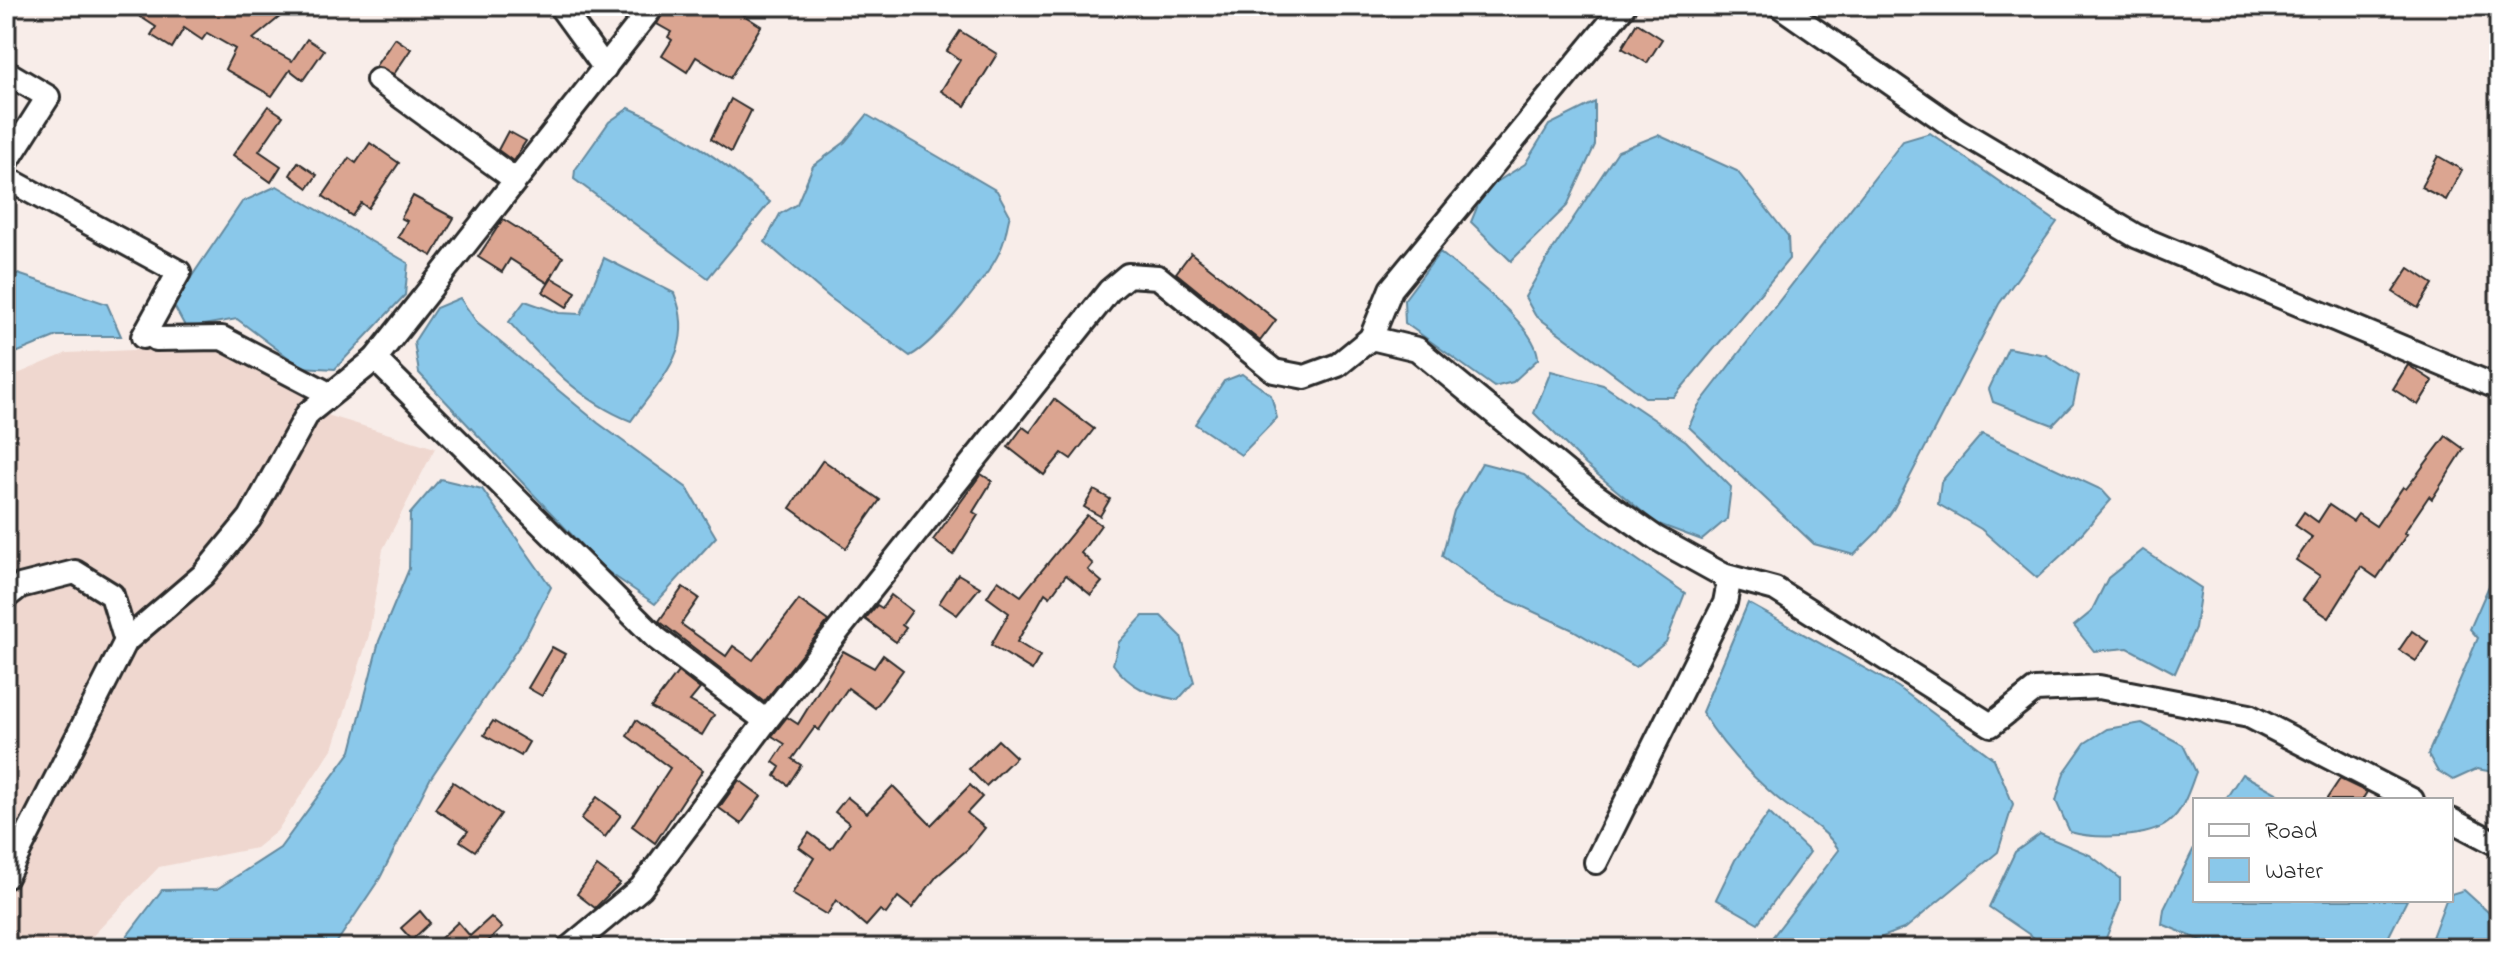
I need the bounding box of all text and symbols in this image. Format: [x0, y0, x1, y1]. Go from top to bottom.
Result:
legend [2193, 798, 2453, 902]
text: Road [2265, 815, 2318, 850]
text: Water [2265, 855, 2323, 890]

